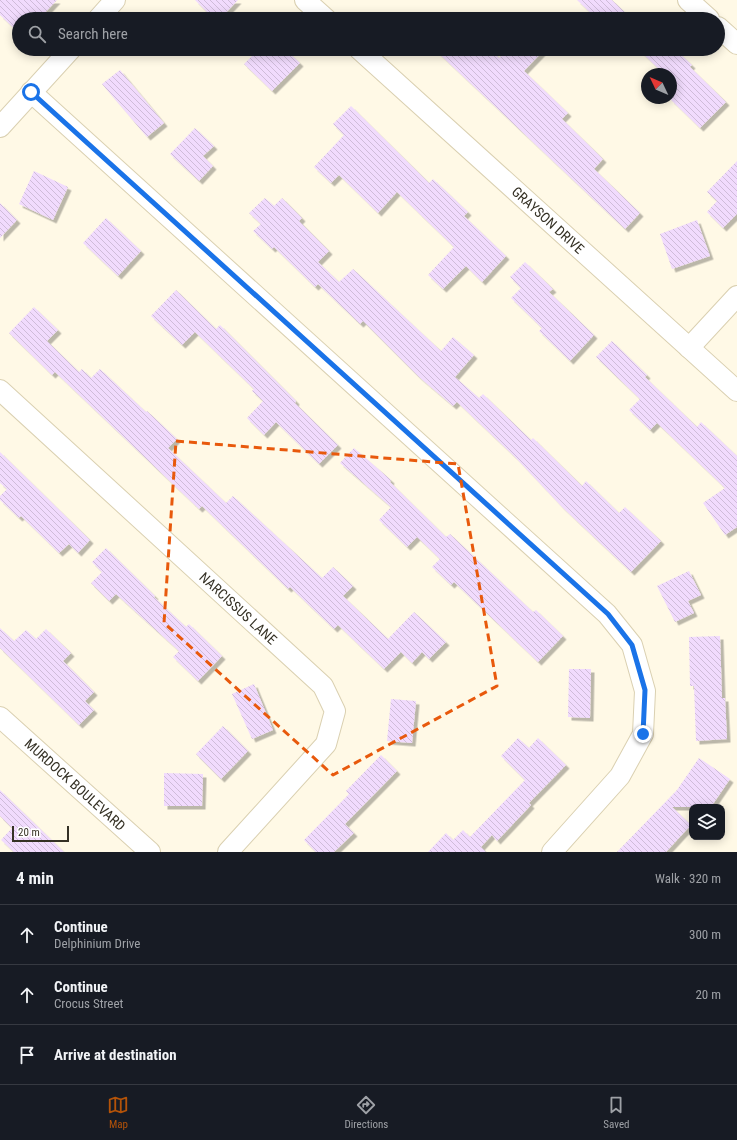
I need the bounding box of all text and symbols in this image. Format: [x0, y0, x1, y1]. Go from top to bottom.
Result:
search box [12, 12, 725, 56]
icon: search [26, 23, 48, 45]
text: Search here [58, 25, 128, 43]
north arrow [641, 68, 677, 104]
route start [22, 83, 40, 101]
street label: GRAYSON DRIVE [509, 183, 588, 257]
street label: NARCISSUS LANE [196, 569, 280, 648]
route end [634, 725, 652, 743]
street label: MURDOCK BOULEVARD [22, 735, 129, 834]
map controls [689, 804, 725, 840]
button: layers [689, 804, 725, 840]
scale bar [12, 824, 69, 843]
text: 20 m [18, 826, 40, 839]
text: 4 min [16, 868, 54, 888]
text: Walk · 320 m [655, 871, 721, 886]
text: Continue [54, 918, 108, 936]
icon: ahead [16, 924, 38, 946]
text: 300 m [689, 927, 721, 942]
text: Delphinium Drive [54, 936, 140, 951]
text: Continue [54, 978, 108, 996]
icon: ahead [16, 984, 38, 1006]
text: 20 m [695, 987, 721, 1002]
text: Crocus Street [54, 996, 123, 1011]
icon: arrive [16, 1044, 38, 1066]
text: Arrive at destination [54, 1046, 177, 1064]
tab: Map [107, 1094, 129, 1131]
tab: Directions [344, 1094, 388, 1131]
tab: Saved [603, 1094, 630, 1131]

